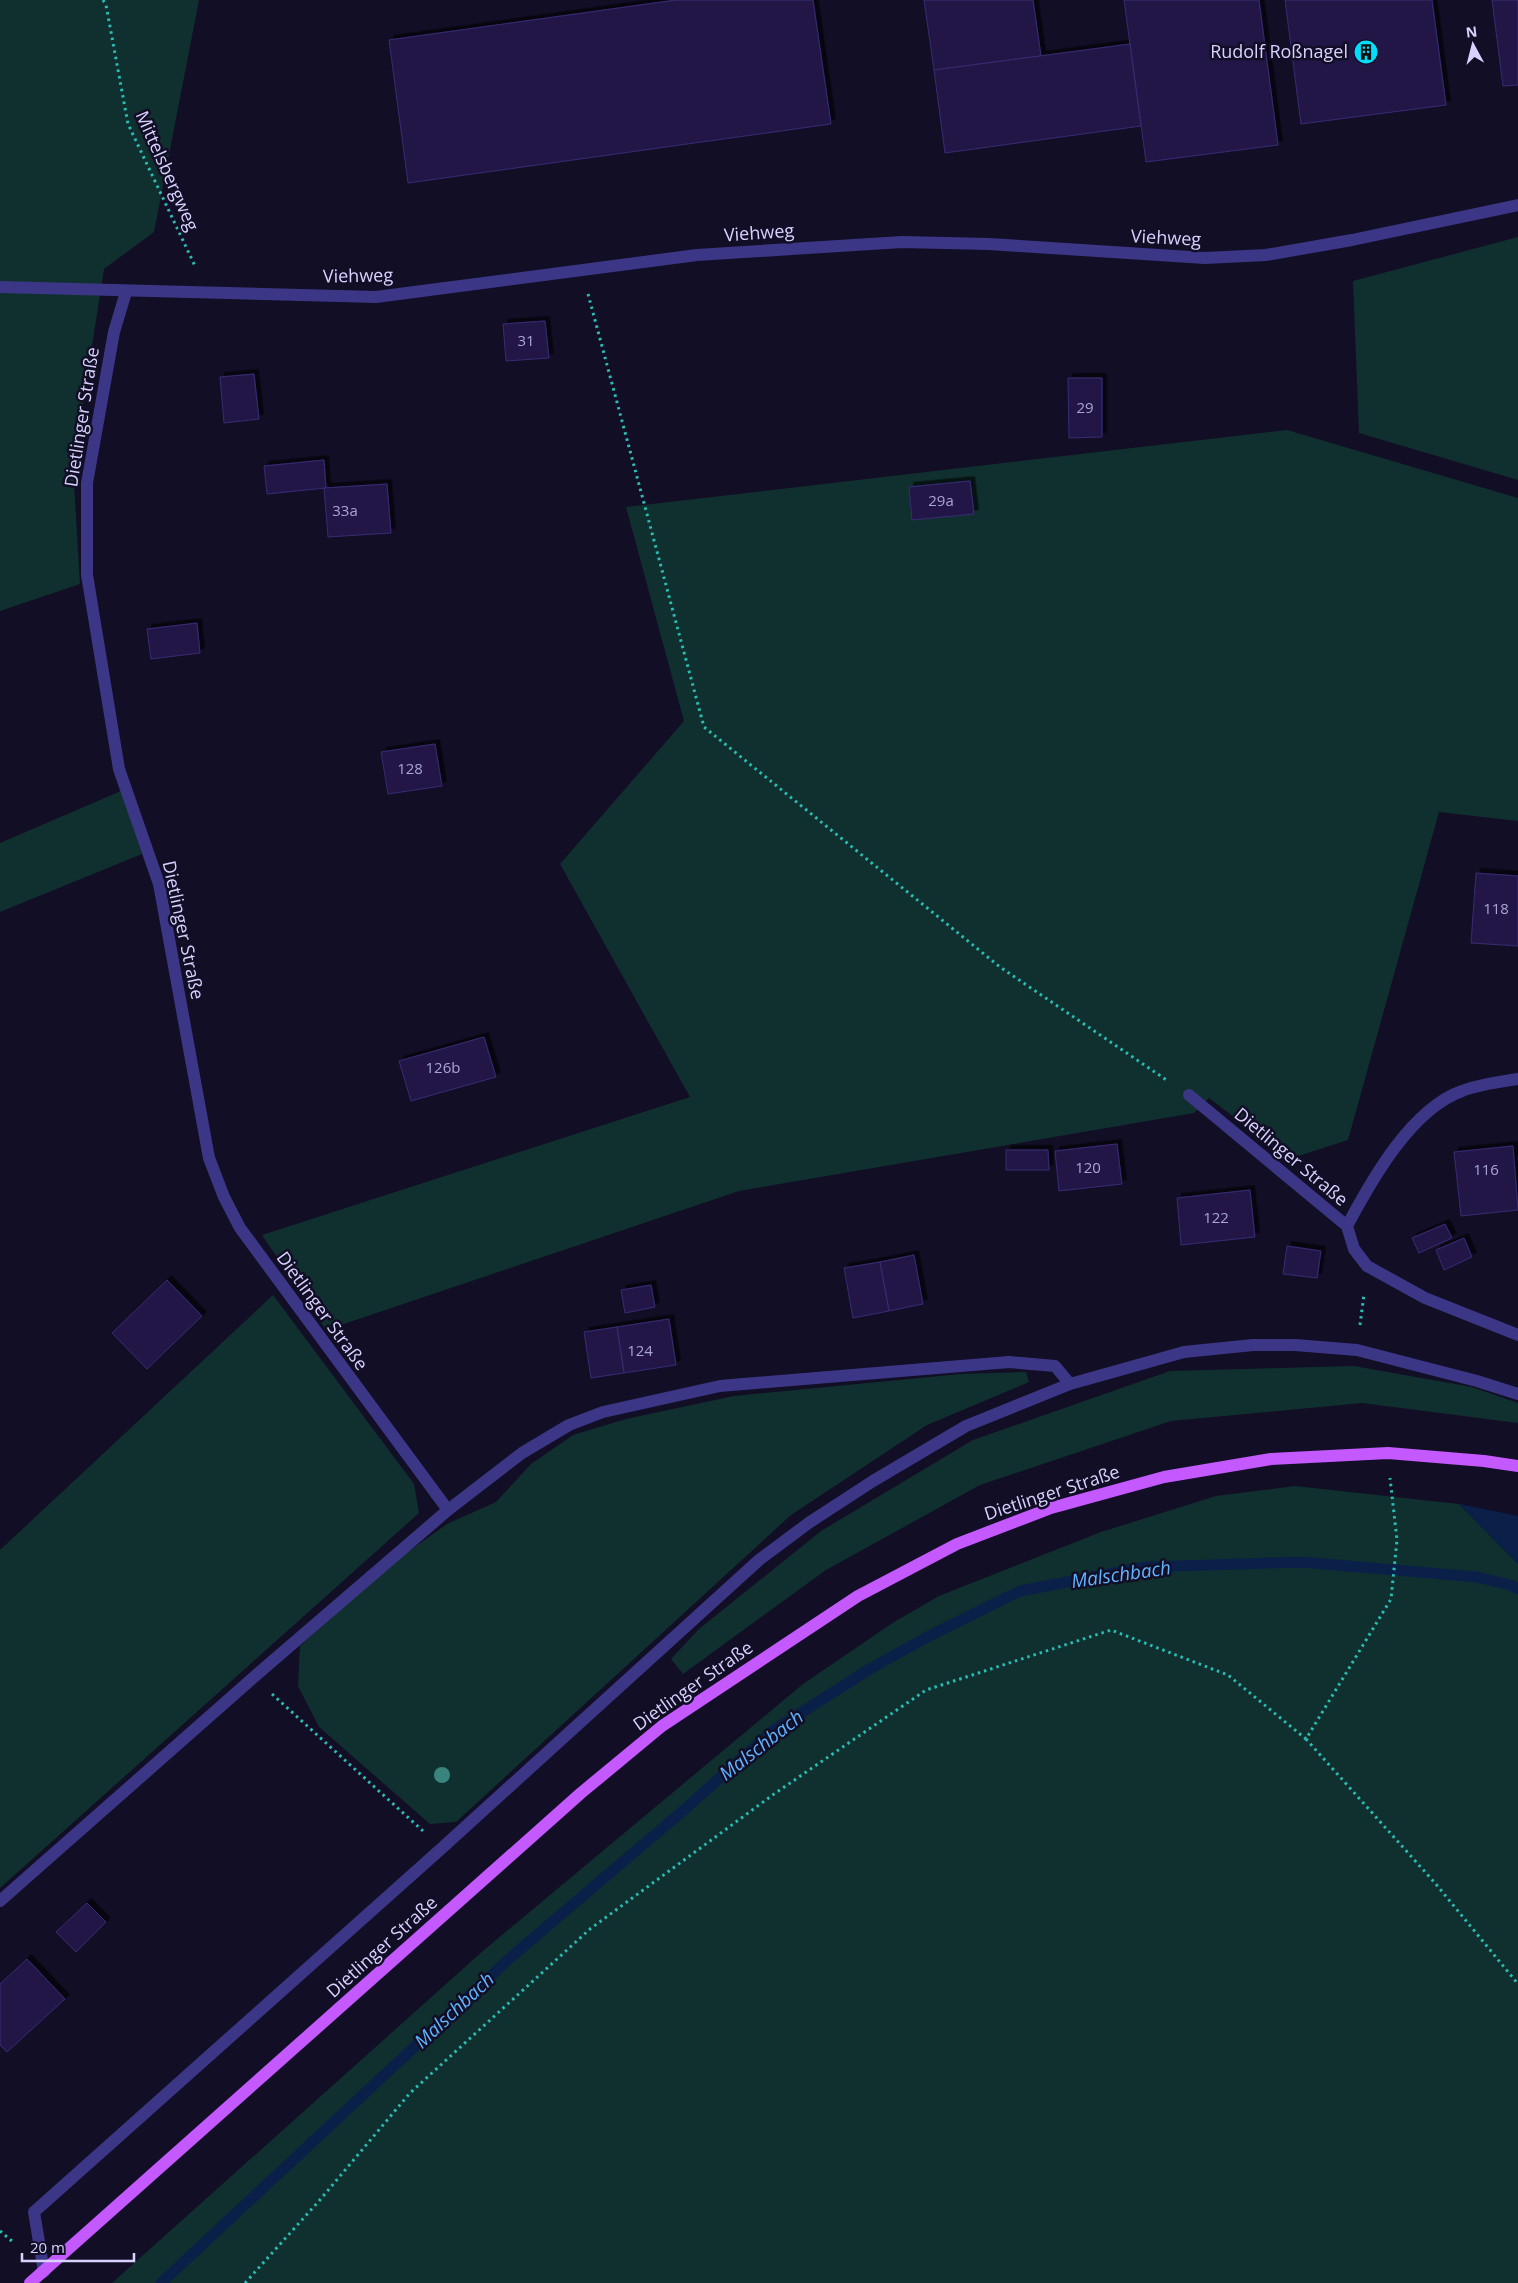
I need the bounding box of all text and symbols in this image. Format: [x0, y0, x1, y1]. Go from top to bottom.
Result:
north arrow [1448, 20, 1498, 70]
text: N [1465, 21, 1478, 42]
place label: Rudolf Roßnagel [1210, 39, 1348, 63]
building icon: Rudolf Roßnagel [1353, 39, 1379, 65]
street label: Mittelsbergweg [131, 107, 205, 235]
street label: Viehweg [723, 218, 795, 246]
street label: Viehweg [1130, 223, 1202, 251]
street label: Viehweg [323, 262, 394, 288]
house number: 31 [517, 330, 535, 350]
street label: Dietlinger Straße [58, 345, 104, 488]
house number: 29 [1076, 397, 1094, 417]
house number: 29a [928, 490, 954, 510]
house number: 33a [332, 500, 358, 520]
house number: 128 [397, 758, 423, 778]
street label: Dietlinger Straße [158, 858, 210, 1001]
house number: 118 [1483, 898, 1509, 918]
house number: 126b [426, 1057, 460, 1077]
street label: Dietlinger Straße [1230, 1102, 1353, 1211]
house number: 120 [1075, 1157, 1101, 1177]
house number: 116 [1473, 1159, 1499, 1179]
house number: 122 [1203, 1207, 1229, 1227]
street label: Dietlinger Straße [272, 1246, 374, 1375]
house number: 124 [627, 1340, 653, 1360]
street label: Dietlinger Straße [981, 1459, 1123, 1525]
water label: Malschbach [1069, 1554, 1173, 1594]
street label: Dietlinger Straße [628, 1635, 757, 1735]
water label: Malschbach [713, 1704, 809, 1786]
street label: Dietlinger Straße [321, 1890, 442, 2002]
water label: Malschbach [408, 1966, 500, 2054]
scale bar [22, 2230, 135, 2262]
text: 20 m [30, 2237, 65, 2257]

